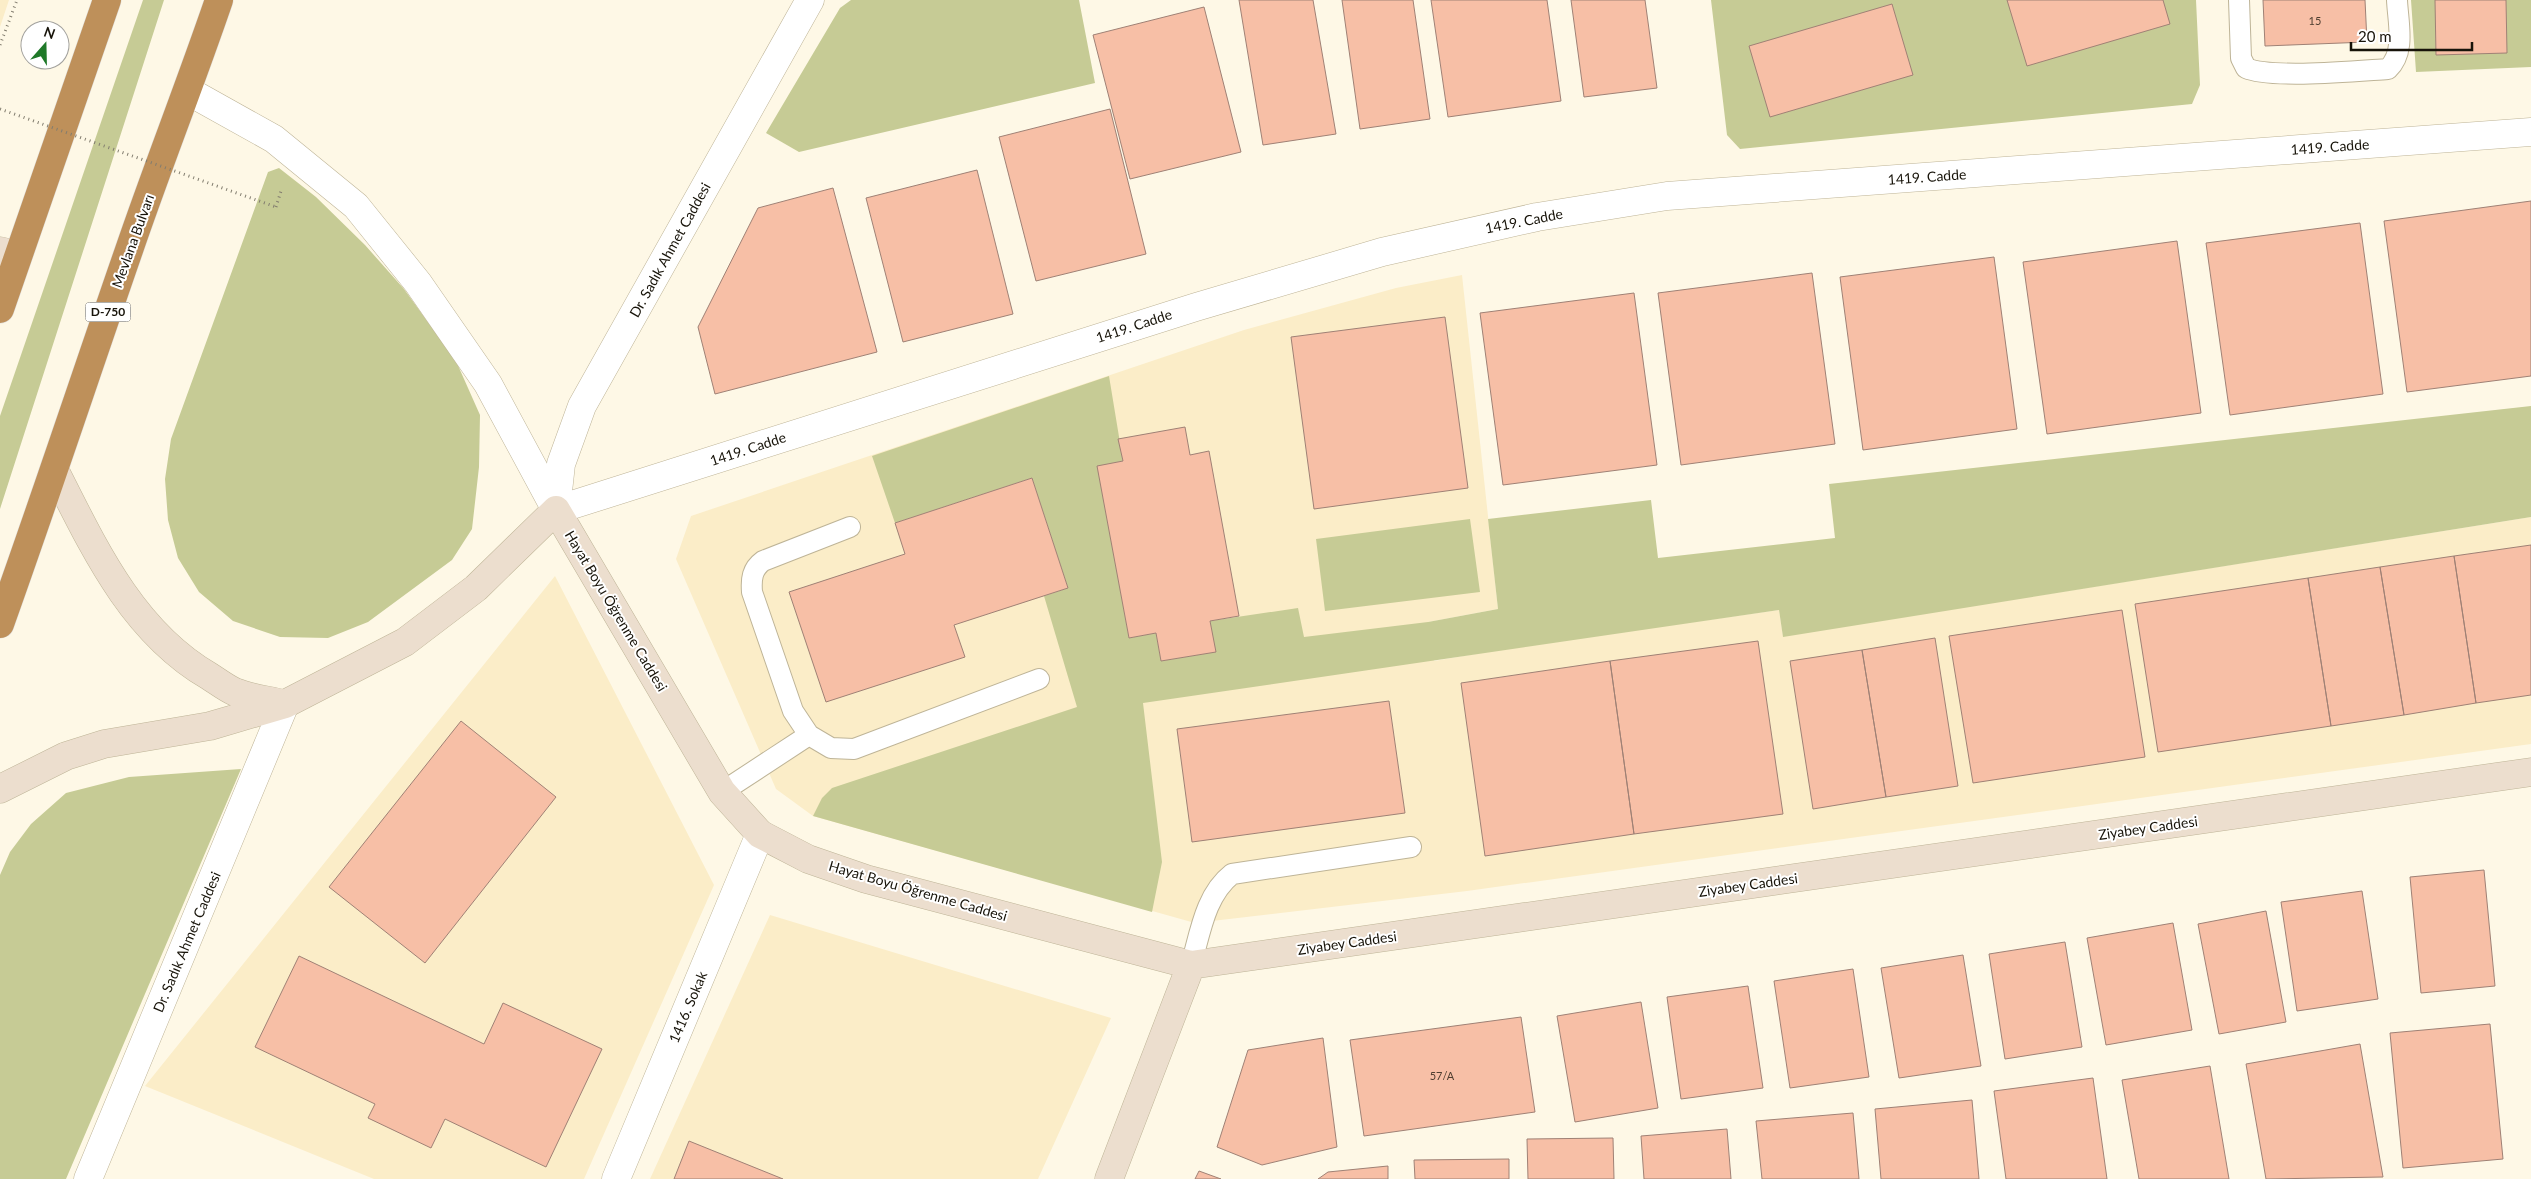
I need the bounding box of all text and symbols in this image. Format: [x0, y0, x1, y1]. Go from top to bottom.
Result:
house number: 15 [2309, 14, 2321, 27]
north arrow [20, 20, 70, 70]
scale bar [2351, 20, 2472, 52]
text: N [42, 22, 58, 42]
text: 20 m [2358, 27, 2392, 45]
street label: 1419. Cadde [2290, 135, 2370, 158]
street label: 1419. Cadde [1887, 165, 1967, 188]
street label: Dr. Sadık Ahmet Caddesi [625, 179, 714, 320]
street label: Mevlana Bulvarı [108, 192, 157, 290]
street label: 1419. Cadde [1484, 205, 1564, 236]
road number: D-750 [86, 302, 130, 322]
street label: 1419. Cadde [1094, 305, 1174, 346]
street label: 1419. Cadde [708, 428, 788, 469]
street label: Hayat Boyu Öğrenme Caddesi [562, 527, 671, 694]
street label: Ziyabey Caddesi [2097, 812, 2199, 843]
street label: Hayat Boyu Öğrenme Caddesi [827, 857, 1009, 924]
street label: Dr. Sadık Ahmet Caddesi [149, 869, 224, 1015]
street label: Ziyabey Caddesi [1697, 869, 1799, 900]
street label: Ziyabey Caddesi [1296, 927, 1398, 958]
street label: 1416. Sokak [665, 968, 711, 1045]
house number: 57/A [1430, 1069, 1455, 1082]

